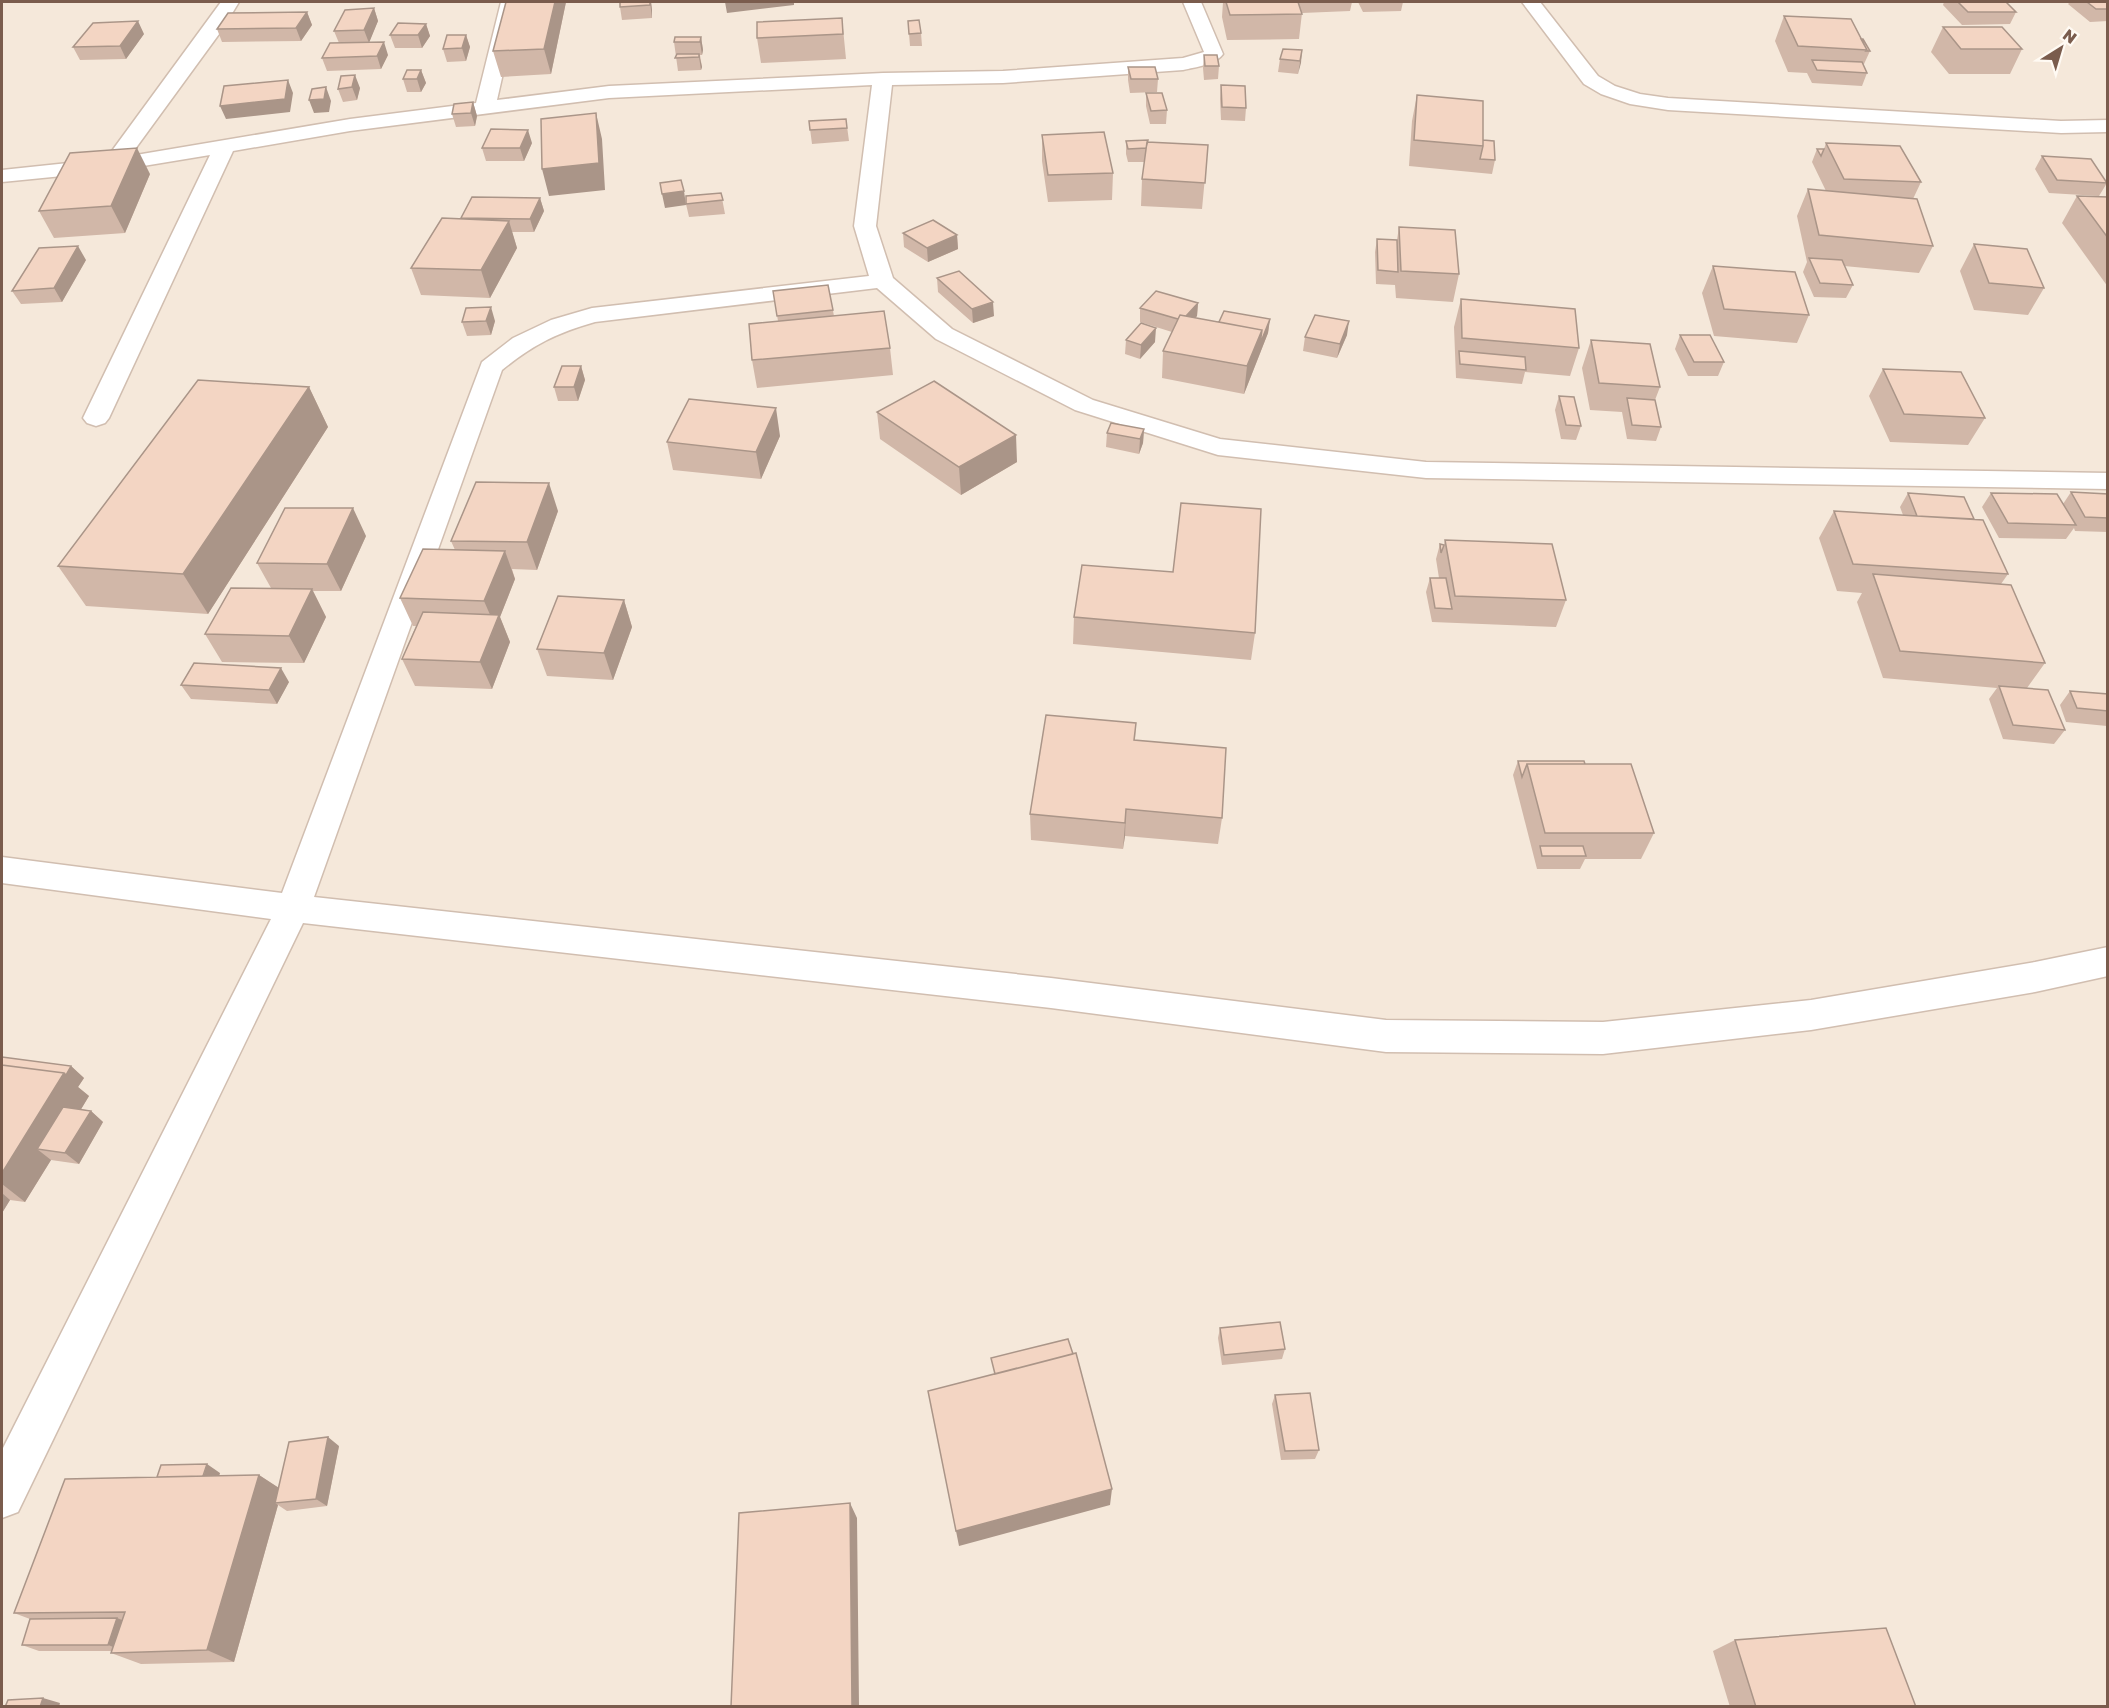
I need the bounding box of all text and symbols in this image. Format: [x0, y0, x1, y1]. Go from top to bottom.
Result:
north arrow [2031, 18, 2091, 78]
text: N [2059, 24, 2081, 48]

